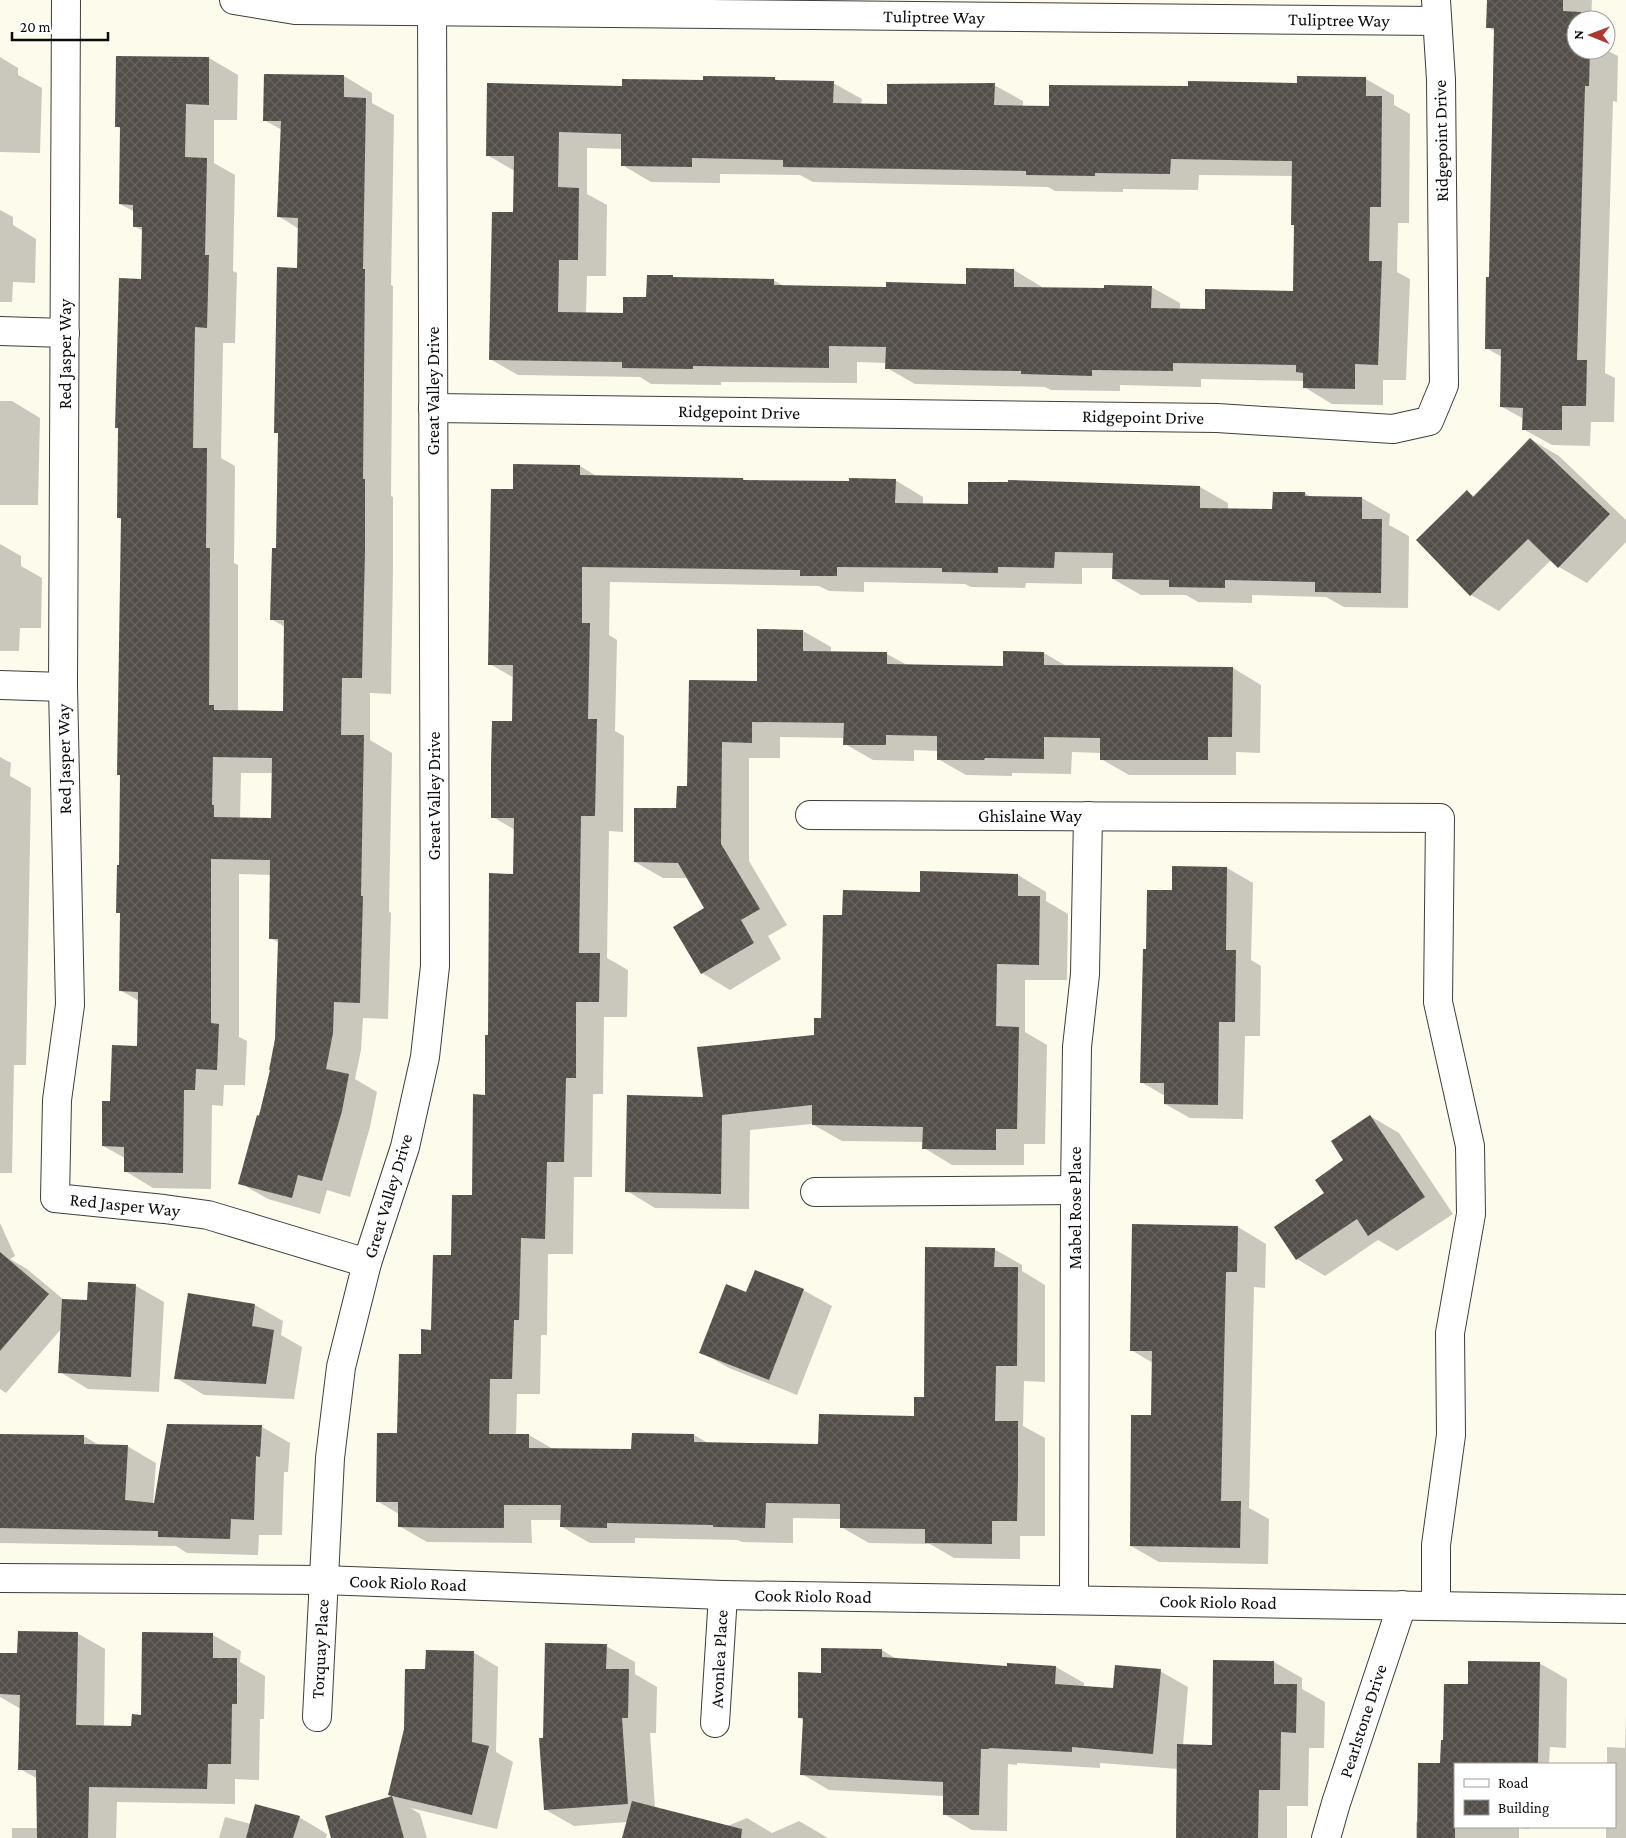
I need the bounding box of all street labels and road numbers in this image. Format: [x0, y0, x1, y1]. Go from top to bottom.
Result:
street label: Tuliptree Way [883, 6, 986, 28]
street label: Tuliptree Way [1288, 9, 1391, 31]
street label: Ridgepoint Drive [1430, 80, 1452, 202]
street label: Red Jasper Way [55, 298, 75, 409]
street label: Great Valley Drive [423, 326, 443, 455]
street label: Ridgepoint Drive [678, 401, 800, 423]
street label: Ridgepoint Drive [1082, 406, 1204, 428]
street label: Red Jasper Way [53, 703, 75, 814]
street label: Great Valley Drive [424, 731, 444, 860]
street label: Ghislaine Way [978, 806, 1083, 826]
street label: Great Valley Drive [360, 1131, 416, 1261]
street label: Mabel Rose Place [1065, 1146, 1085, 1269]
street label: Red Jasper Way [69, 1189, 182, 1221]
street label: Cook Riolo Road [349, 1571, 468, 1595]
street label: Cook Riolo Road [754, 1585, 872, 1607]
street label: Cook Riolo Road [1159, 1591, 1277, 1613]
street label: Torquay Place [307, 1598, 333, 1700]
street label: Avonlea Place [706, 1609, 732, 1709]
street label: Pearlstone Drive [1335, 1662, 1391, 1780]

